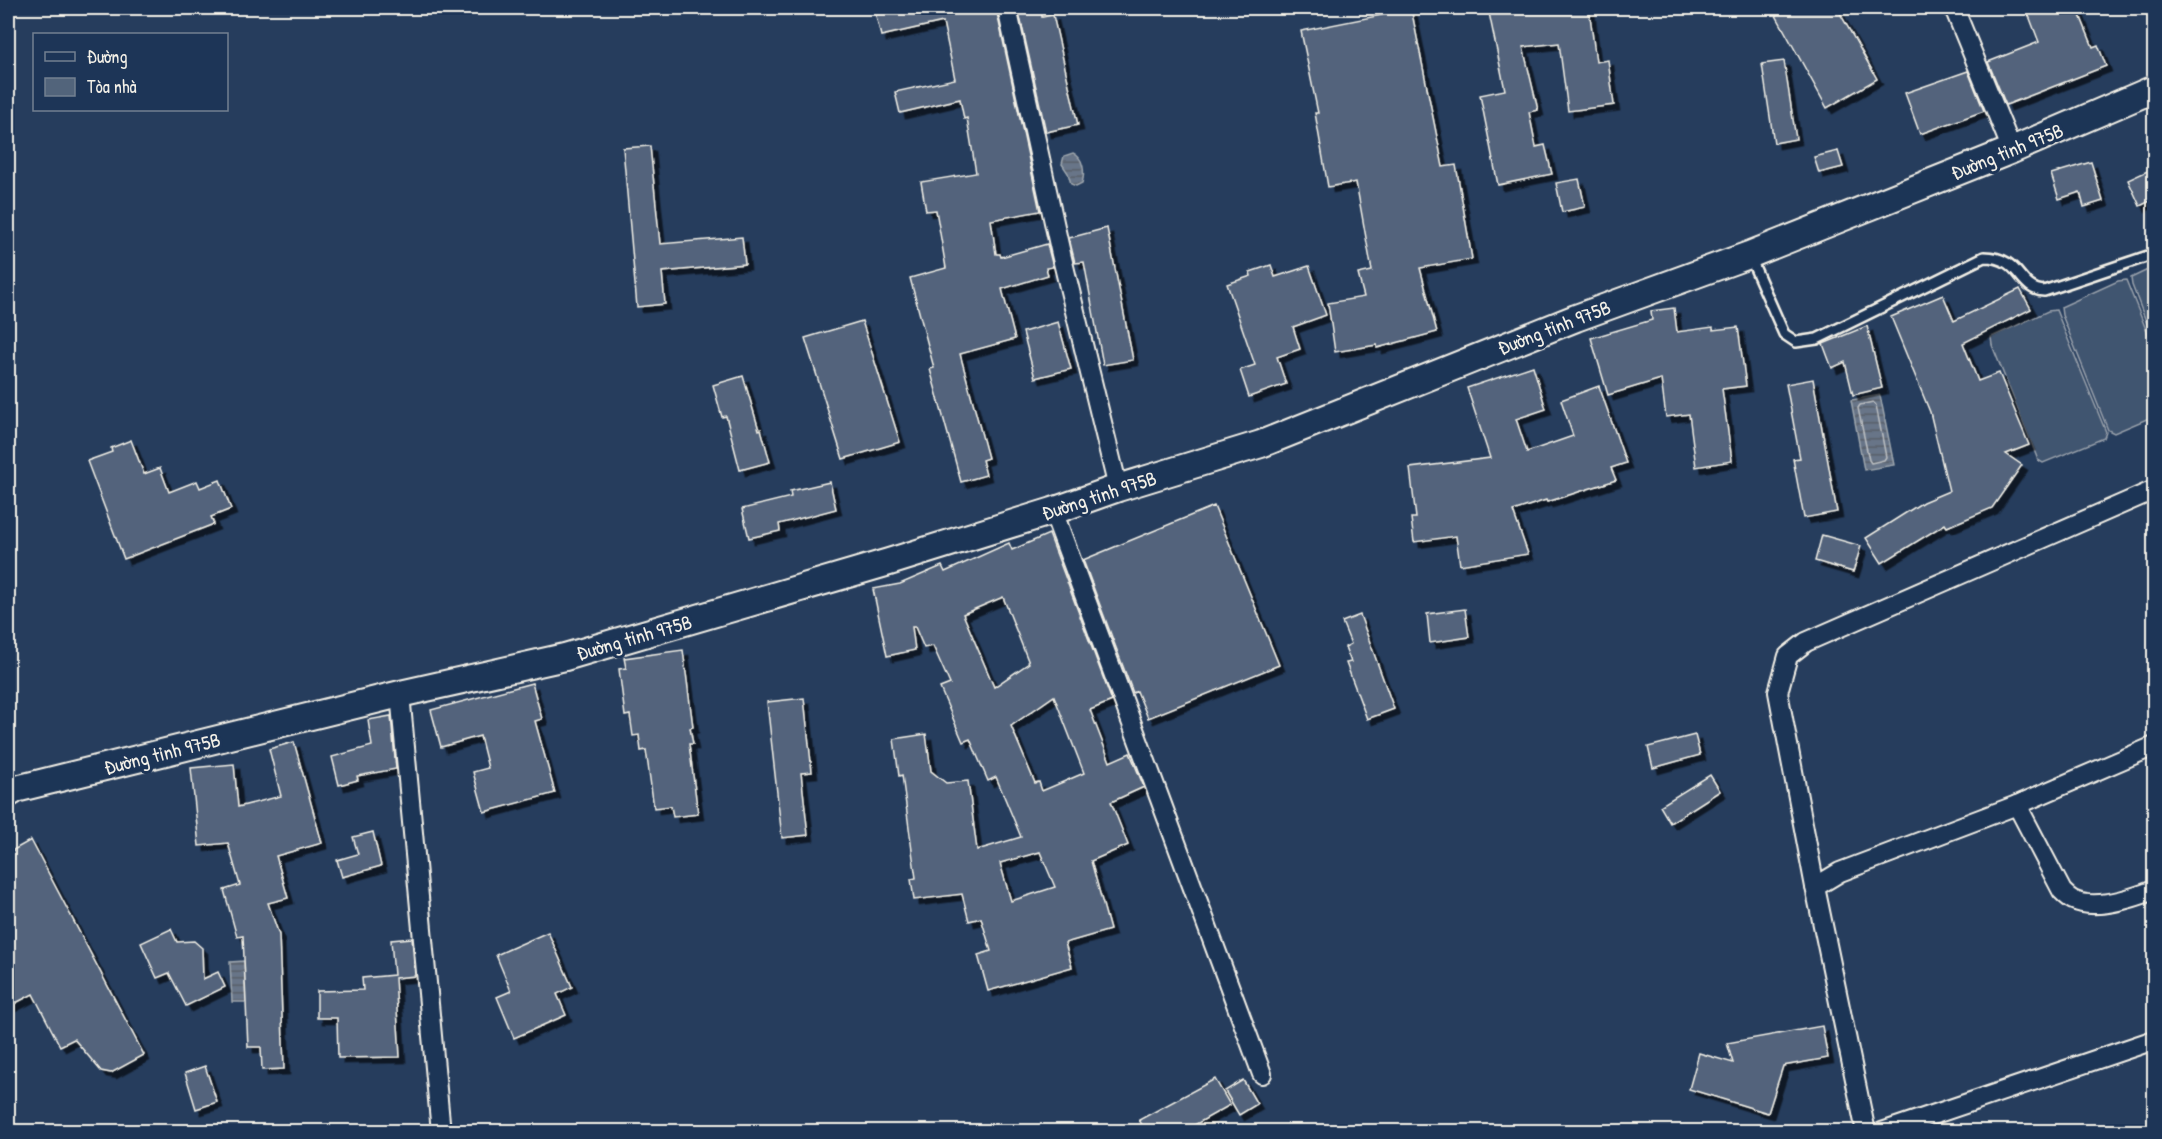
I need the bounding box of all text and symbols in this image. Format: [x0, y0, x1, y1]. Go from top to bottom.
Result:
legend [33, 33, 228, 111]
text: Đường [87, 44, 128, 69]
text: Tòa nhà [87, 74, 137, 99]
street label: Đường tỉnh 975B [1947, 116, 2067, 186]
street label: Đường tỉnh 975B [1494, 293, 1614, 361]
street label: Đường tỉnh 975B [1038, 464, 1160, 526]
street label: Đường tỉnh 975B [573, 608, 695, 666]
street label: Đường tỉnh 975B [101, 726, 223, 780]

